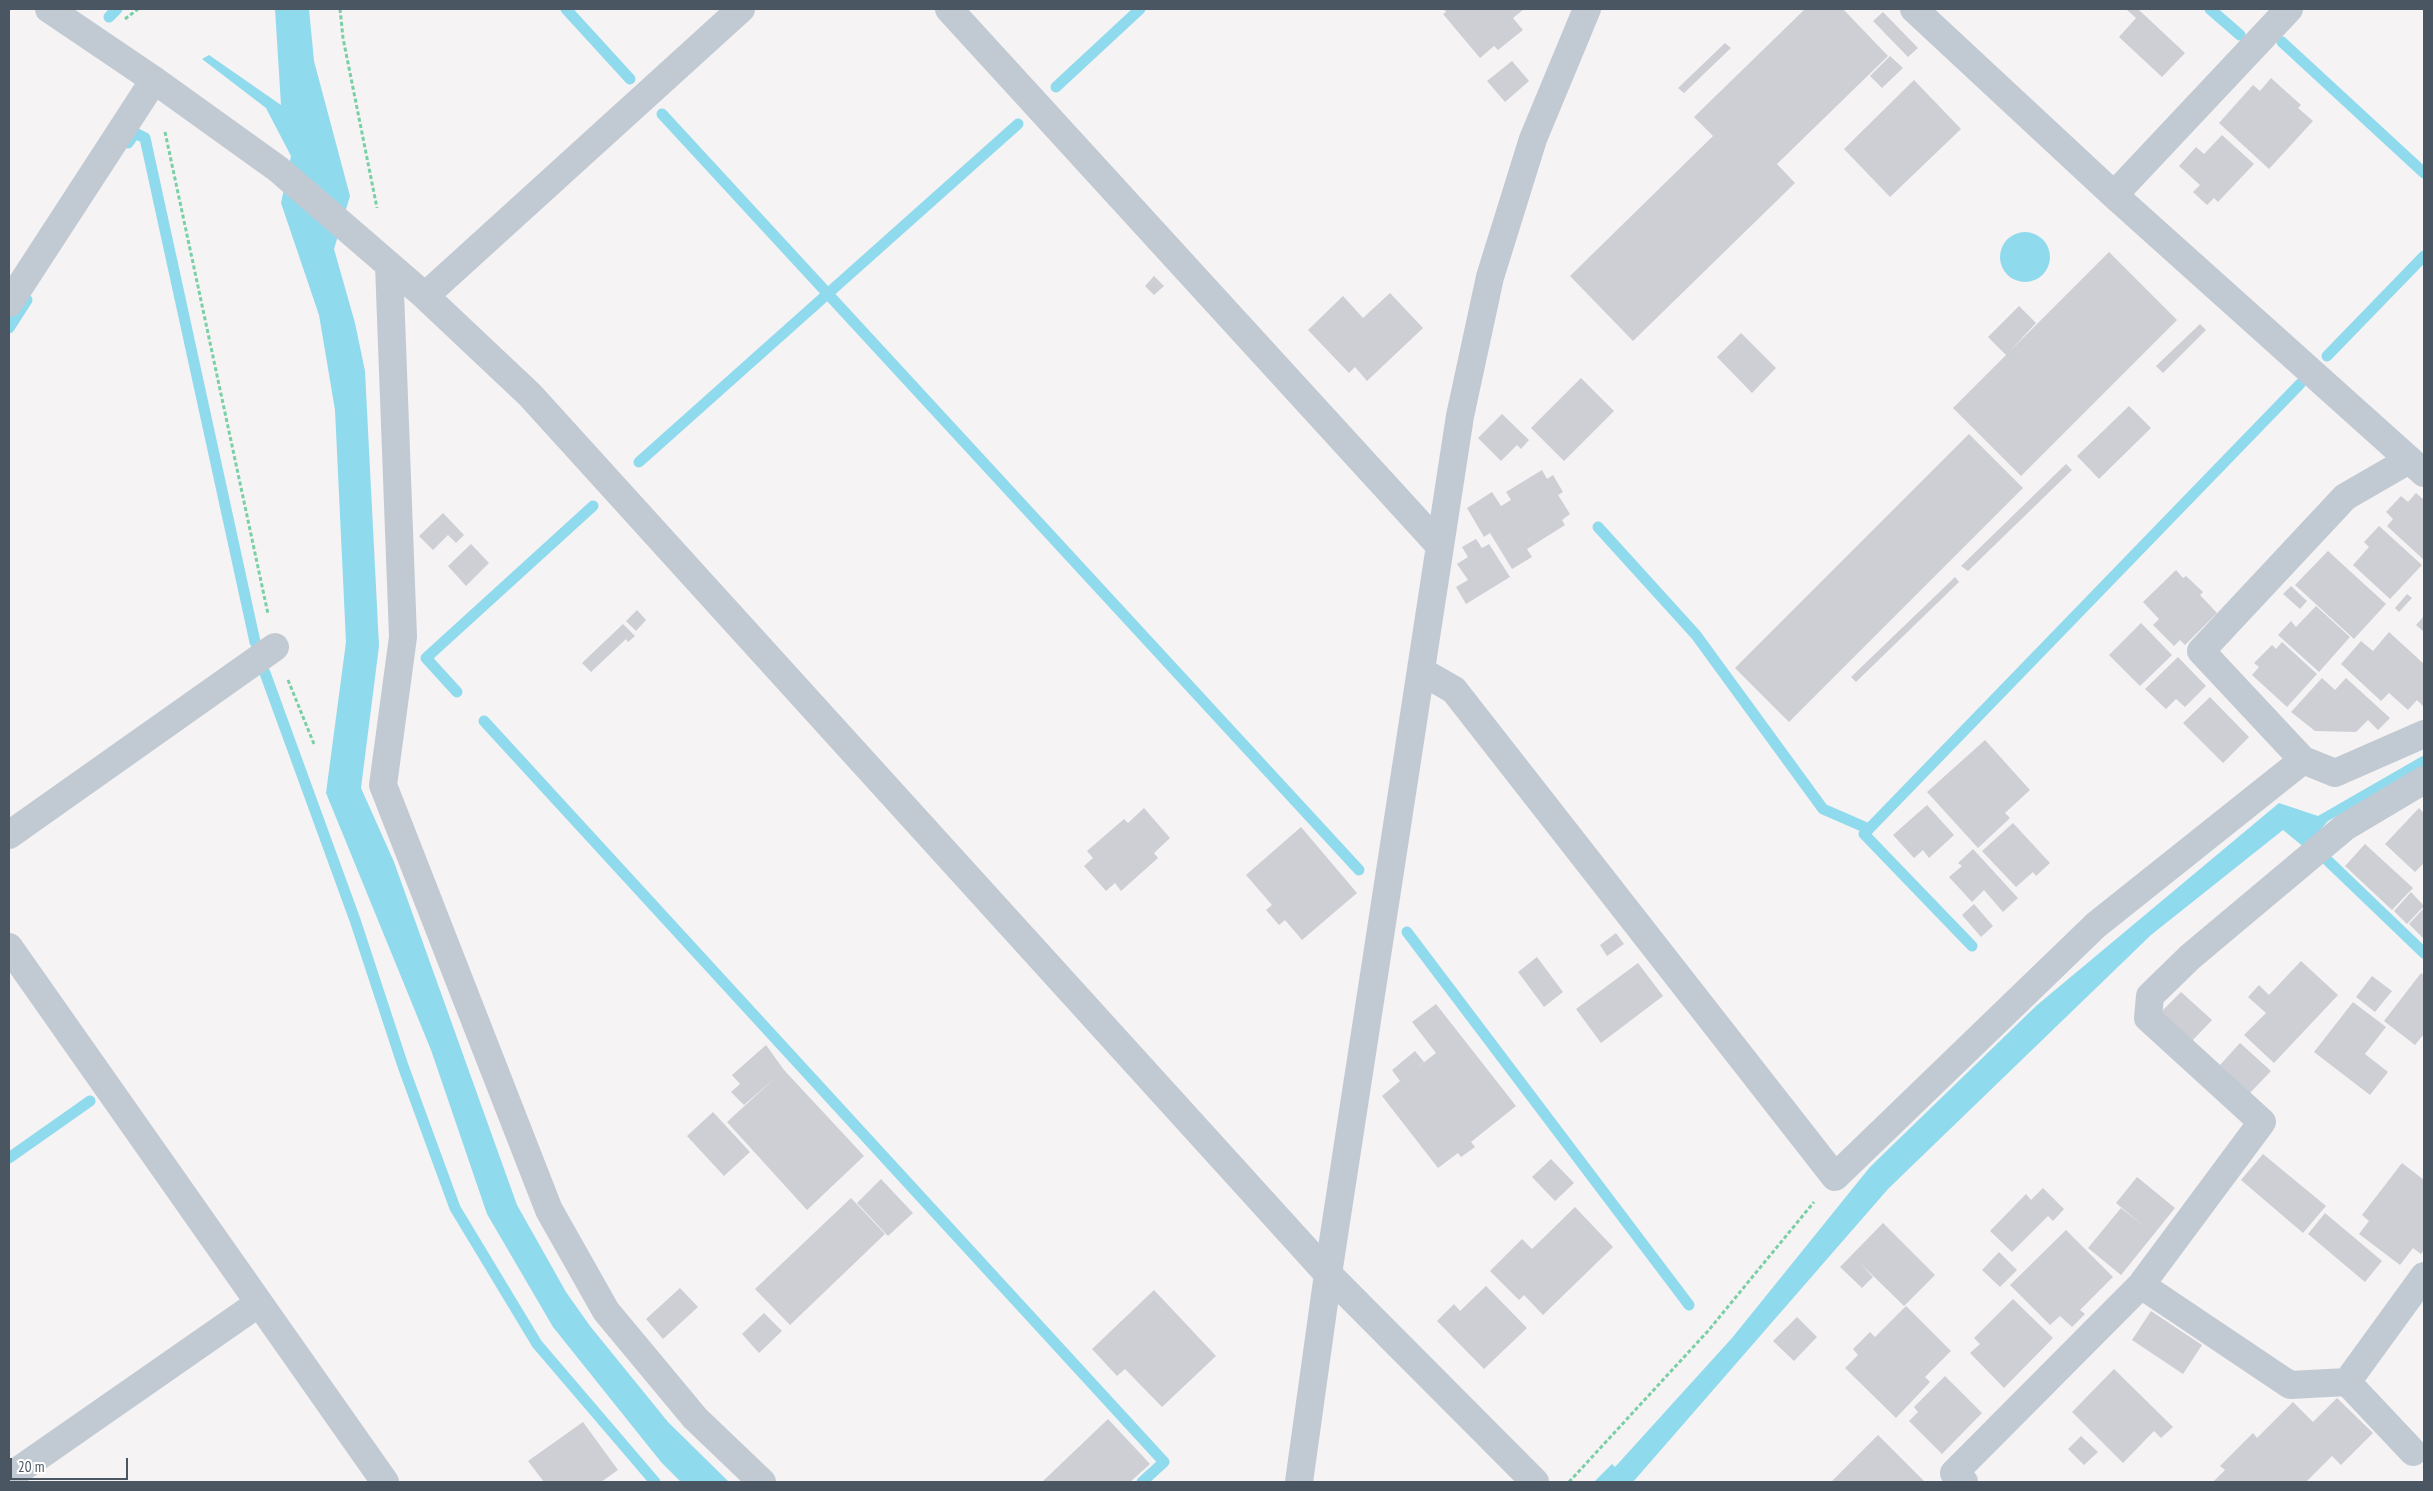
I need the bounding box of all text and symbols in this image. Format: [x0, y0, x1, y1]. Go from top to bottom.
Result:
scale bar [12, 1448, 130, 1480]
text: 20 m [18, 1457, 44, 1476]

